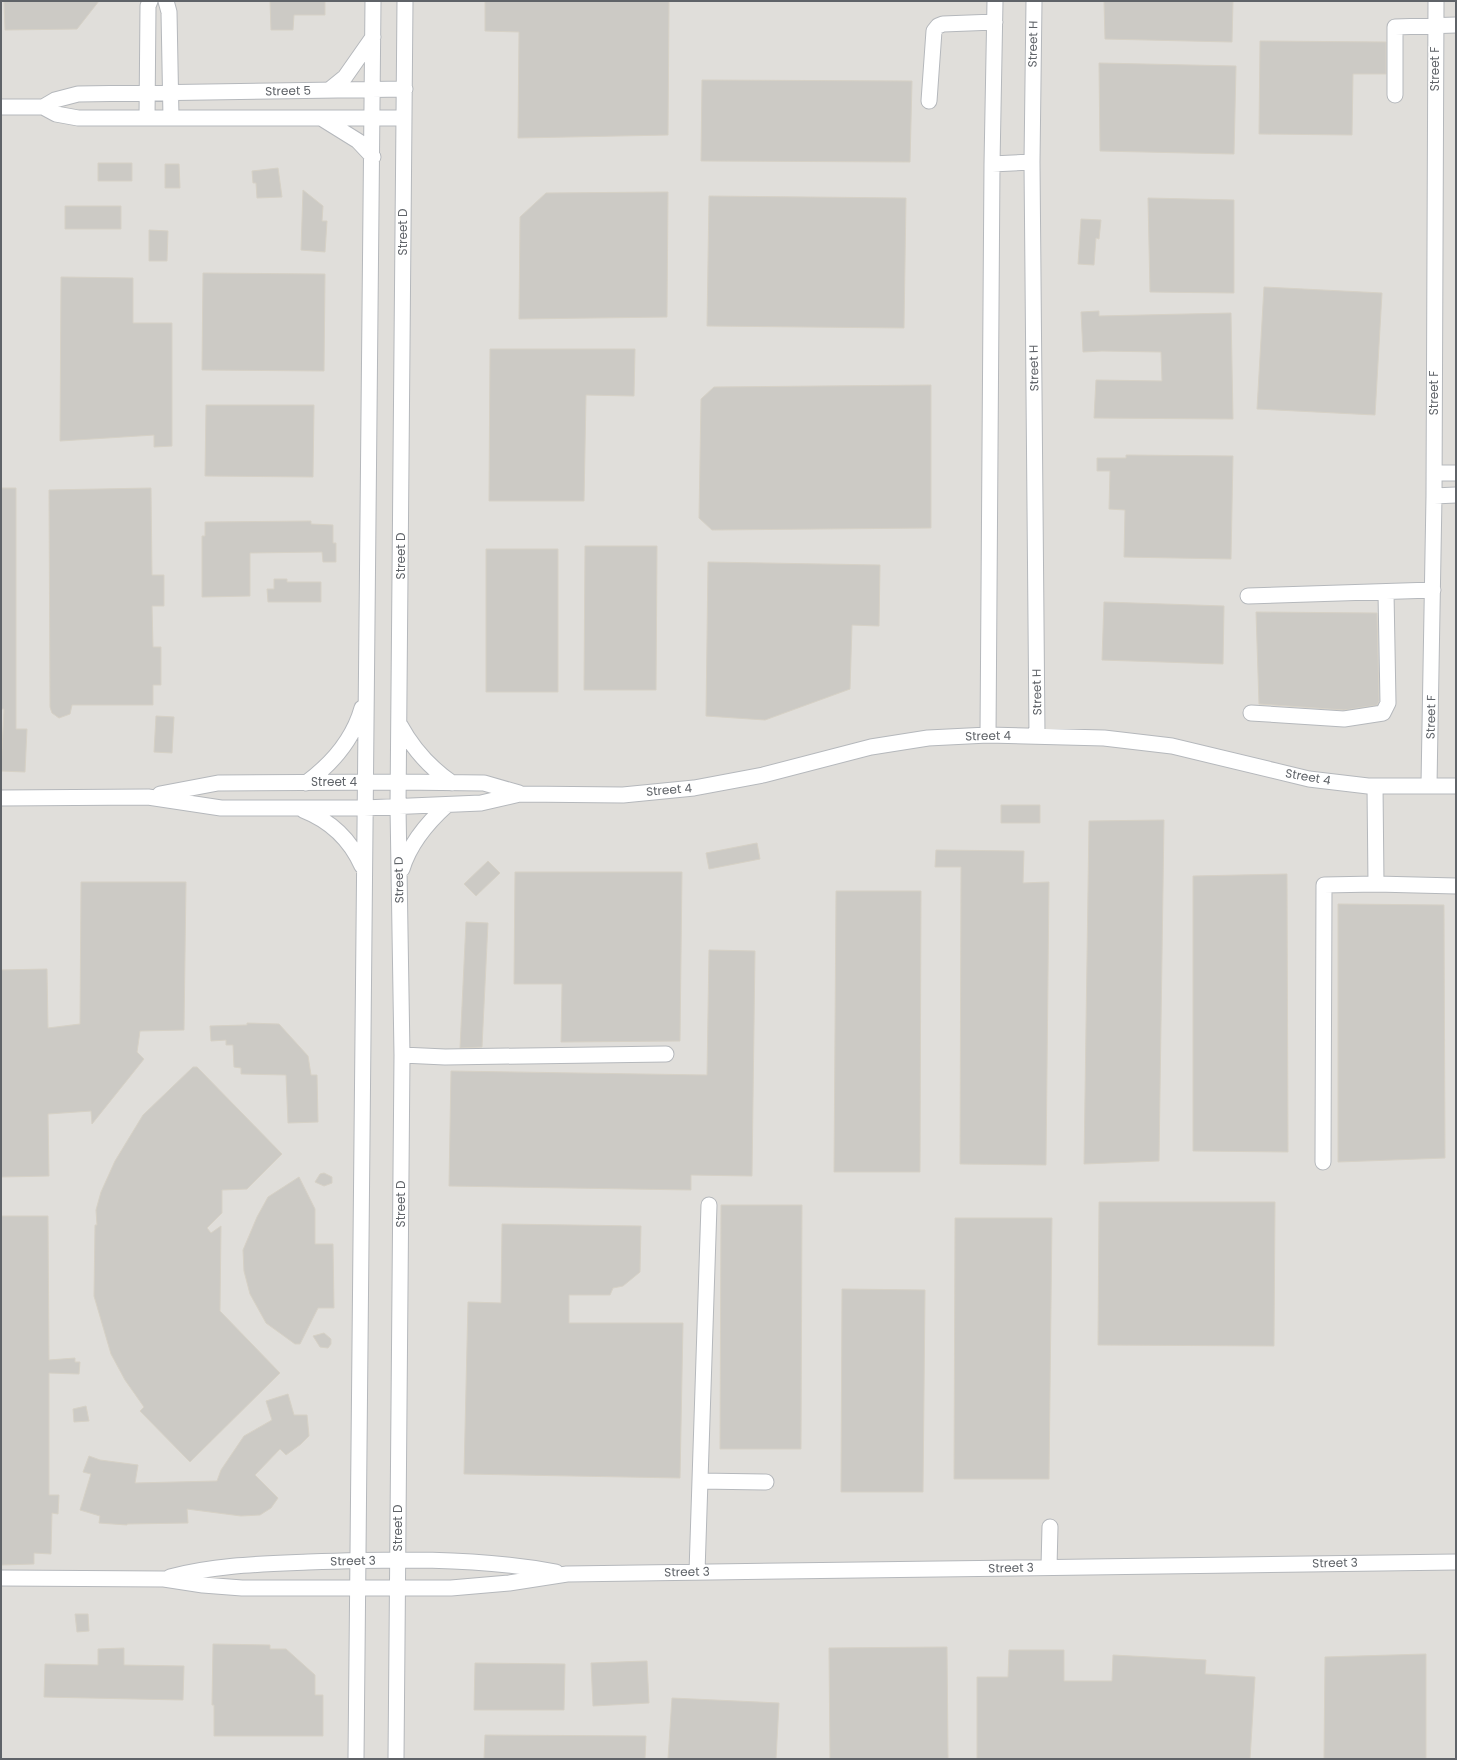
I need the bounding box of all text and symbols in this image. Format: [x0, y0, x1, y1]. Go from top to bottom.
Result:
street label: Street H [1024, 21, 1041, 67]
street label: Street F [1426, 47, 1443, 91]
street label: Street 5 [265, 82, 311, 99]
street label: Street D [394, 209, 411, 255]
street label: Street H [1025, 345, 1042, 391]
street label: Street F [1425, 371, 1442, 415]
street label: Street D [392, 533, 409, 579]
street label: Street H [1028, 669, 1045, 715]
street label: Street F [1422, 695, 1439, 739]
street label: Street 4 [965, 727, 1012, 744]
street label: Street 4 [1284, 764, 1333, 789]
street label: Street 4 [311, 773, 357, 790]
street label: Street 4 [645, 779, 693, 800]
street label: Street D [390, 856, 407, 904]
street label: Street D [392, 1181, 409, 1227]
street label: Street D [389, 1505, 406, 1551]
street label: Street 3 [330, 1552, 376, 1569]
street label: Street 3 [1312, 1554, 1358, 1571]
street label: Street 3 [988, 1559, 1034, 1576]
street label: Street 3 [664, 1563, 710, 1580]

